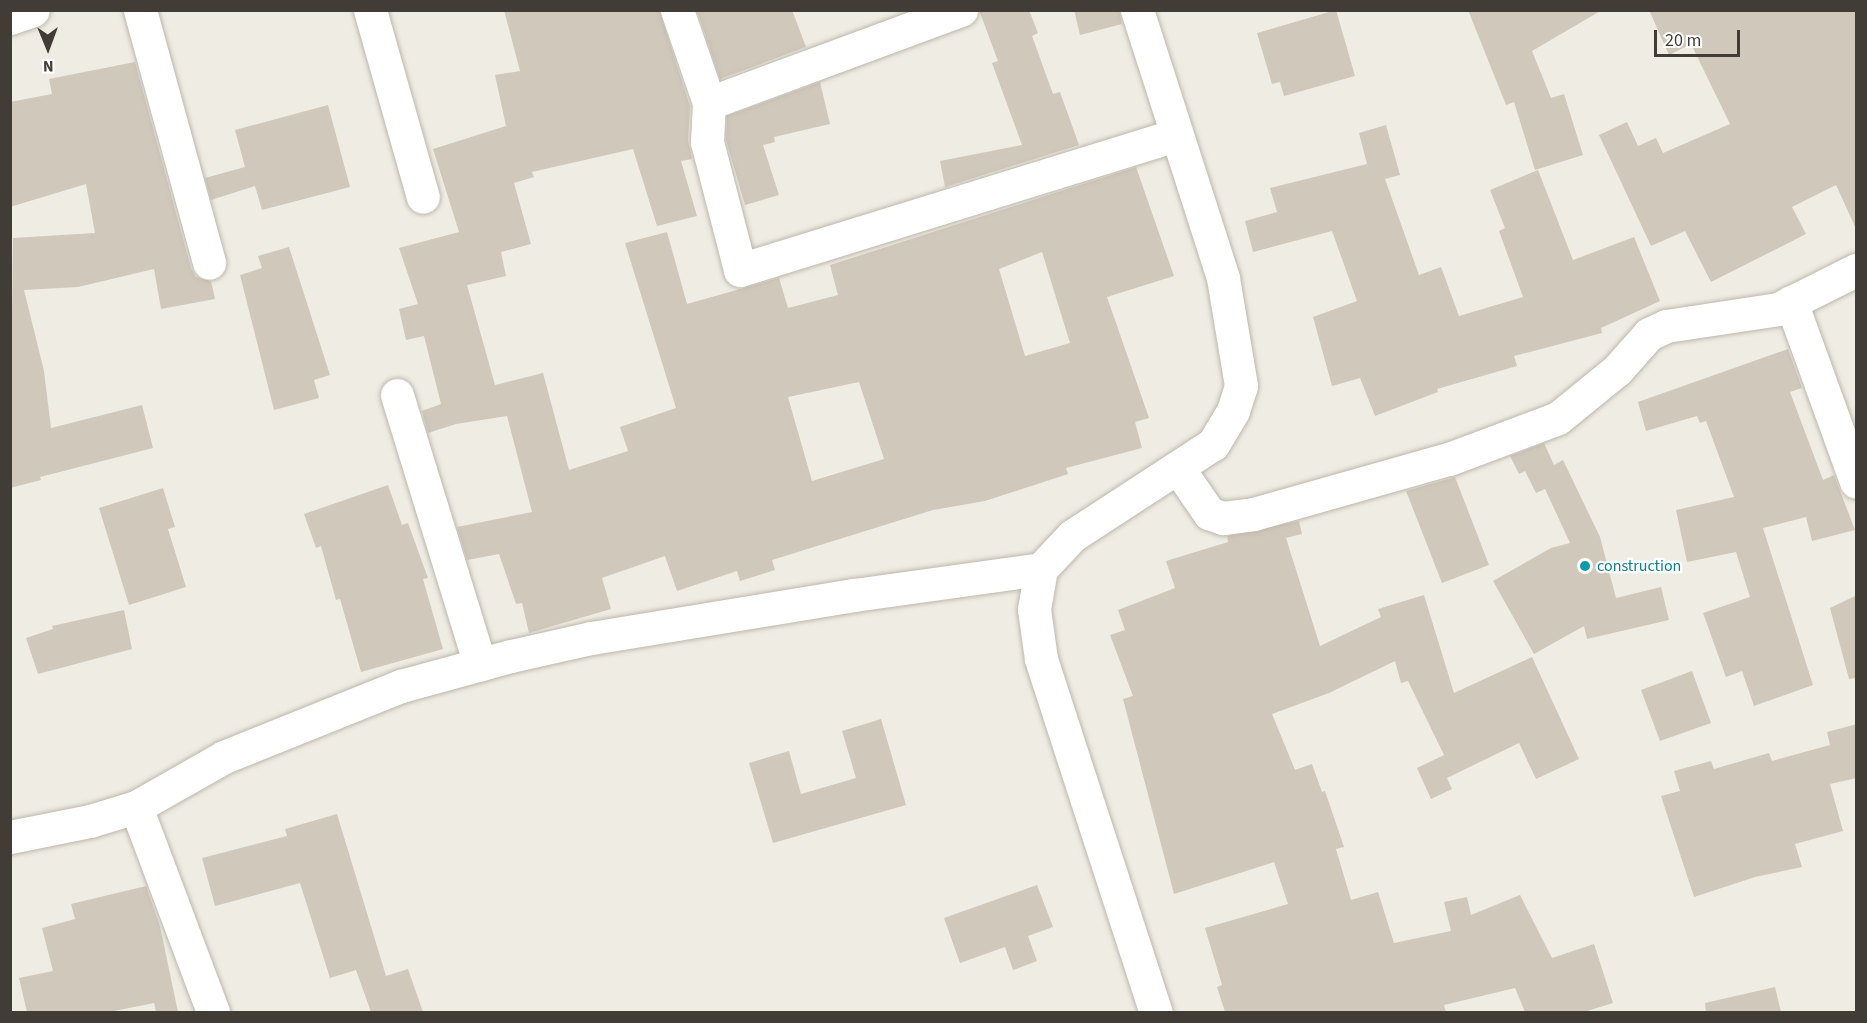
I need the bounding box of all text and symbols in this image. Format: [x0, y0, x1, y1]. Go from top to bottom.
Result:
north arrow [18, 18, 78, 78]
scale bar [1657, 18, 1742, 56]
text: 20 m [1665, 28, 1701, 53]
text: N [43, 55, 54, 77]
place label: construction [1597, 556, 1681, 576]
marker: construction [1578, 559, 1592, 573]

